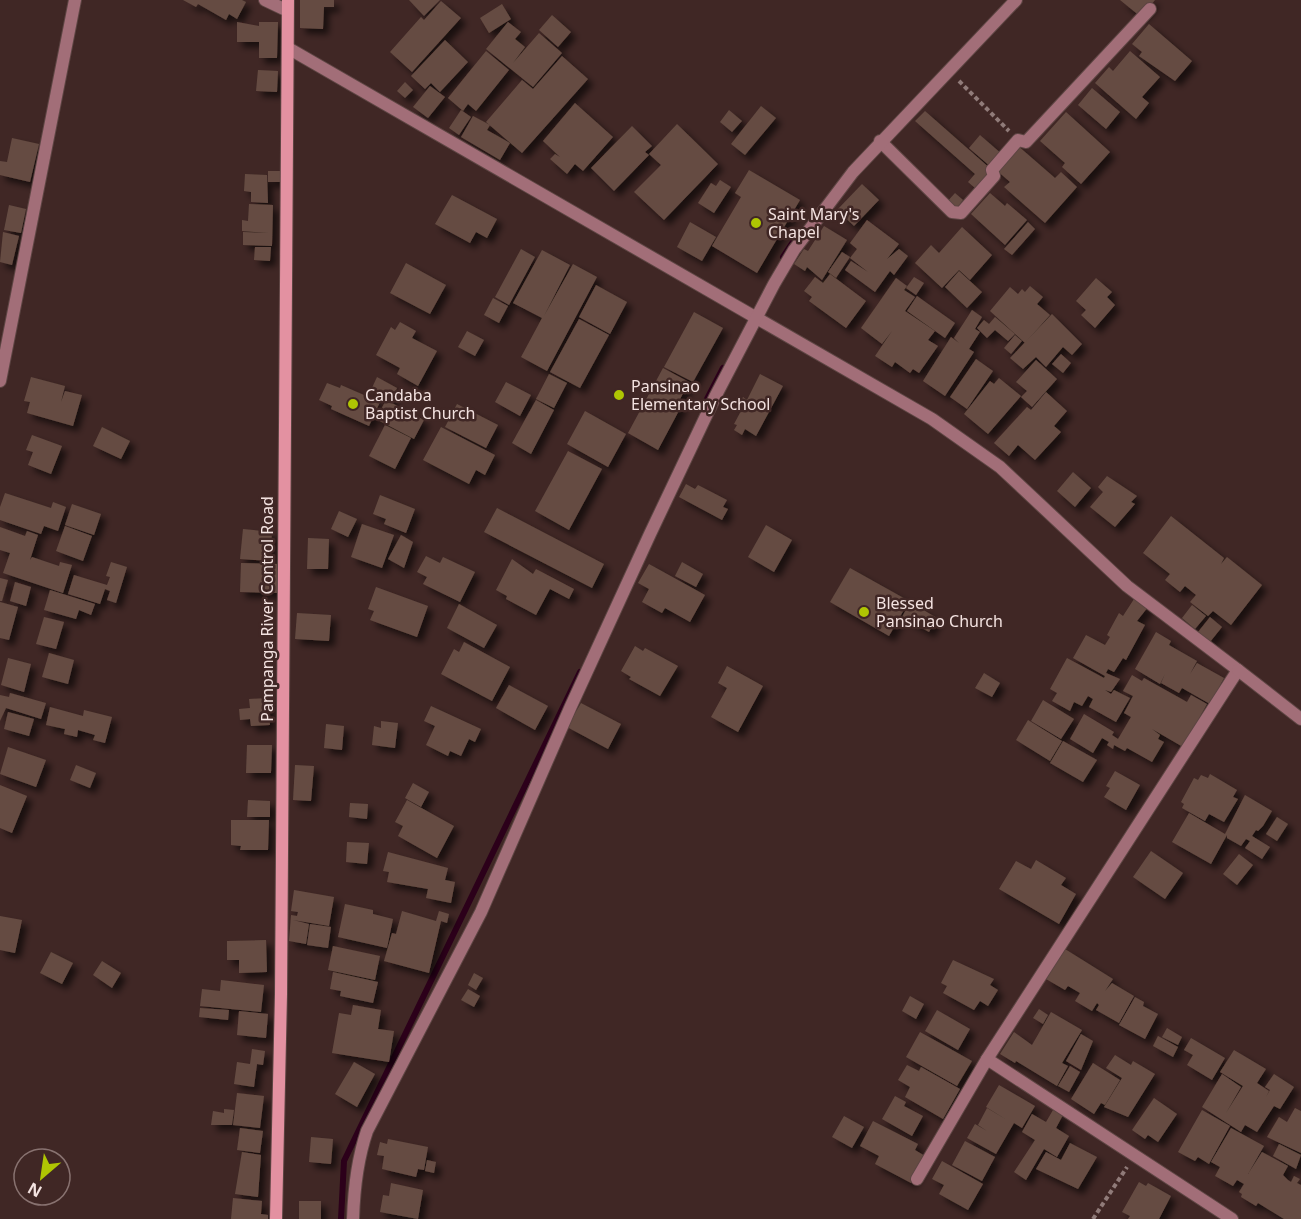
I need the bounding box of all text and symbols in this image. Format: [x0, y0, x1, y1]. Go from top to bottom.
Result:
place label: Saint Mary's Chapel [768, 203, 859, 243]
marker: Saint Mary's Chapel [749, 216, 763, 230]
place label: Pansinao Elementary School [631, 375, 770, 415]
place label: Candaba Baptist Church [365, 384, 475, 424]
marker: Pansinao Elementary School [612, 388, 626, 402]
marker: Candaba Baptist Church [346, 397, 360, 411]
street label: Pampanga River Control Road [256, 496, 278, 722]
place label: Blessed Pansinao Church [876, 592, 1003, 632]
marker: Blessed Pansinao Church [857, 605, 871, 619]
north arrow [12, 1147, 72, 1207]
text: N [24, 1177, 46, 1203]

